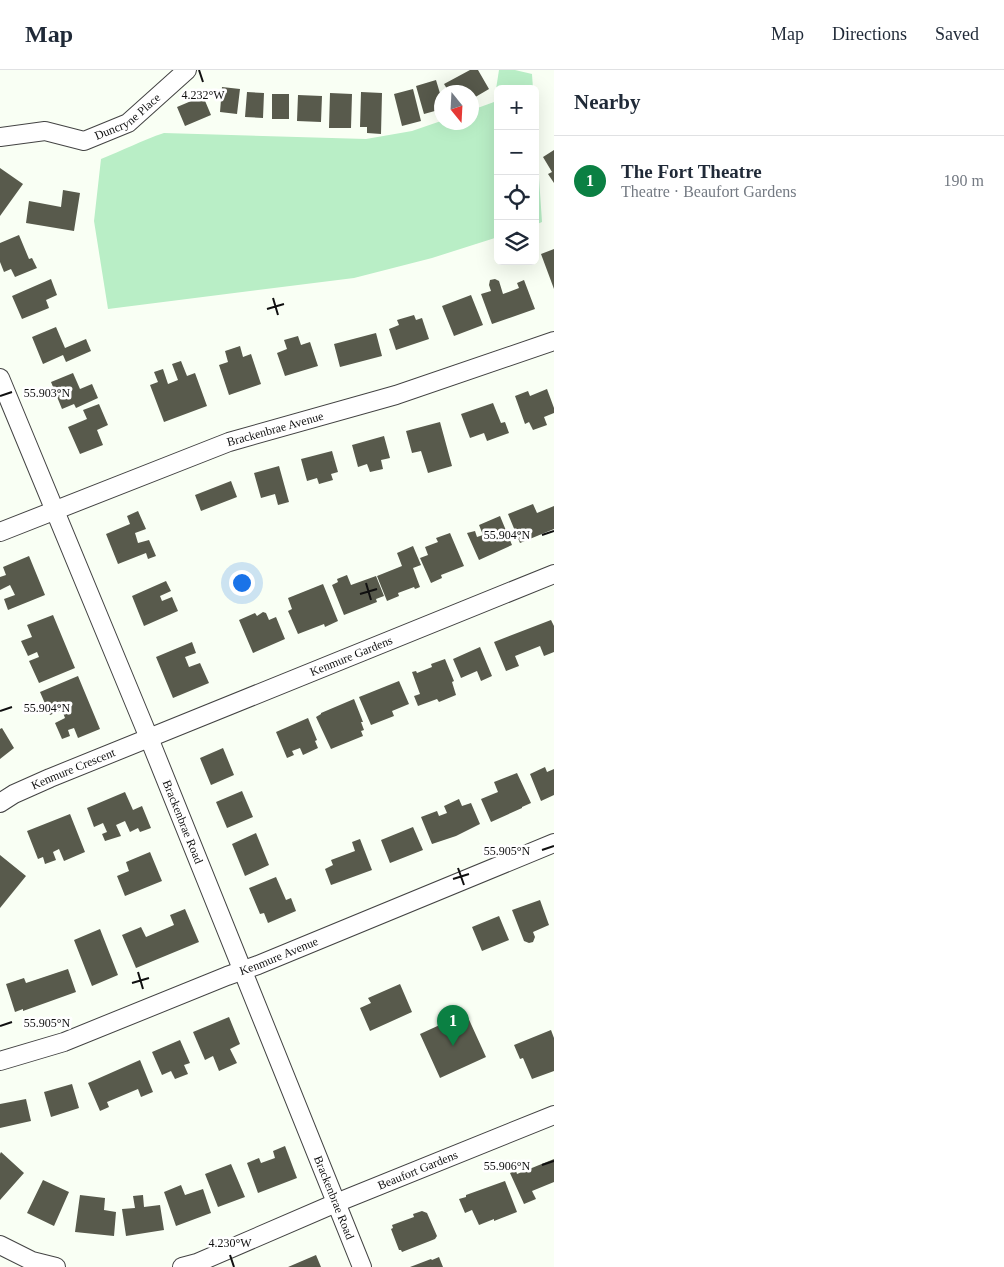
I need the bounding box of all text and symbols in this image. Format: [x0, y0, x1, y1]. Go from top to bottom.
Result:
text: Map [25, 21, 73, 47]
text: Map [771, 24, 804, 44]
text: Directions [832, 24, 907, 44]
text: Saved [935, 24, 979, 44]
north arrow [434, 85, 479, 130]
map controls [494, 85, 539, 265]
button: + [494, 85, 539, 130]
text: 4.232°W [181, 88, 225, 102]
street label: Duncryne Place [93, 90, 163, 143]
text: Nearby [574, 90, 641, 114]
button: − [494, 130, 539, 175]
text: The Fort Theatre [621, 161, 762, 182]
text: 1 [586, 172, 594, 189]
text: 190 m [944, 172, 984, 189]
button: locate [494, 175, 539, 220]
text: Theatre · Beaufort Gardens [621, 183, 796, 200]
button: layers [494, 220, 539, 265]
text: 55.903°N [24, 386, 71, 400]
street label: Brackenbrae Avenue [225, 409, 325, 449]
text: 55.904°N [484, 528, 531, 542]
your location [229, 570, 255, 596]
street label: Kenmure Gardens [308, 633, 395, 679]
text: 55.904°N [24, 701, 71, 715]
street label: Kenmure Crescent [29, 745, 118, 792]
street label: Brackenbrae Road [160, 778, 206, 866]
text: 55.905°N [484, 844, 531, 858]
street label: Kenmure Avenue [238, 934, 320, 978]
pin: 1 [437, 1005, 469, 1046]
text: 55.905°N [24, 1016, 71, 1030]
street label: Beaufort Gardens [376, 1148, 460, 1192]
street label: Brackenbrae Road [311, 1154, 357, 1241]
text: 55.906°N [484, 1159, 531, 1173]
text: 4.230°W [208, 1236, 252, 1250]

